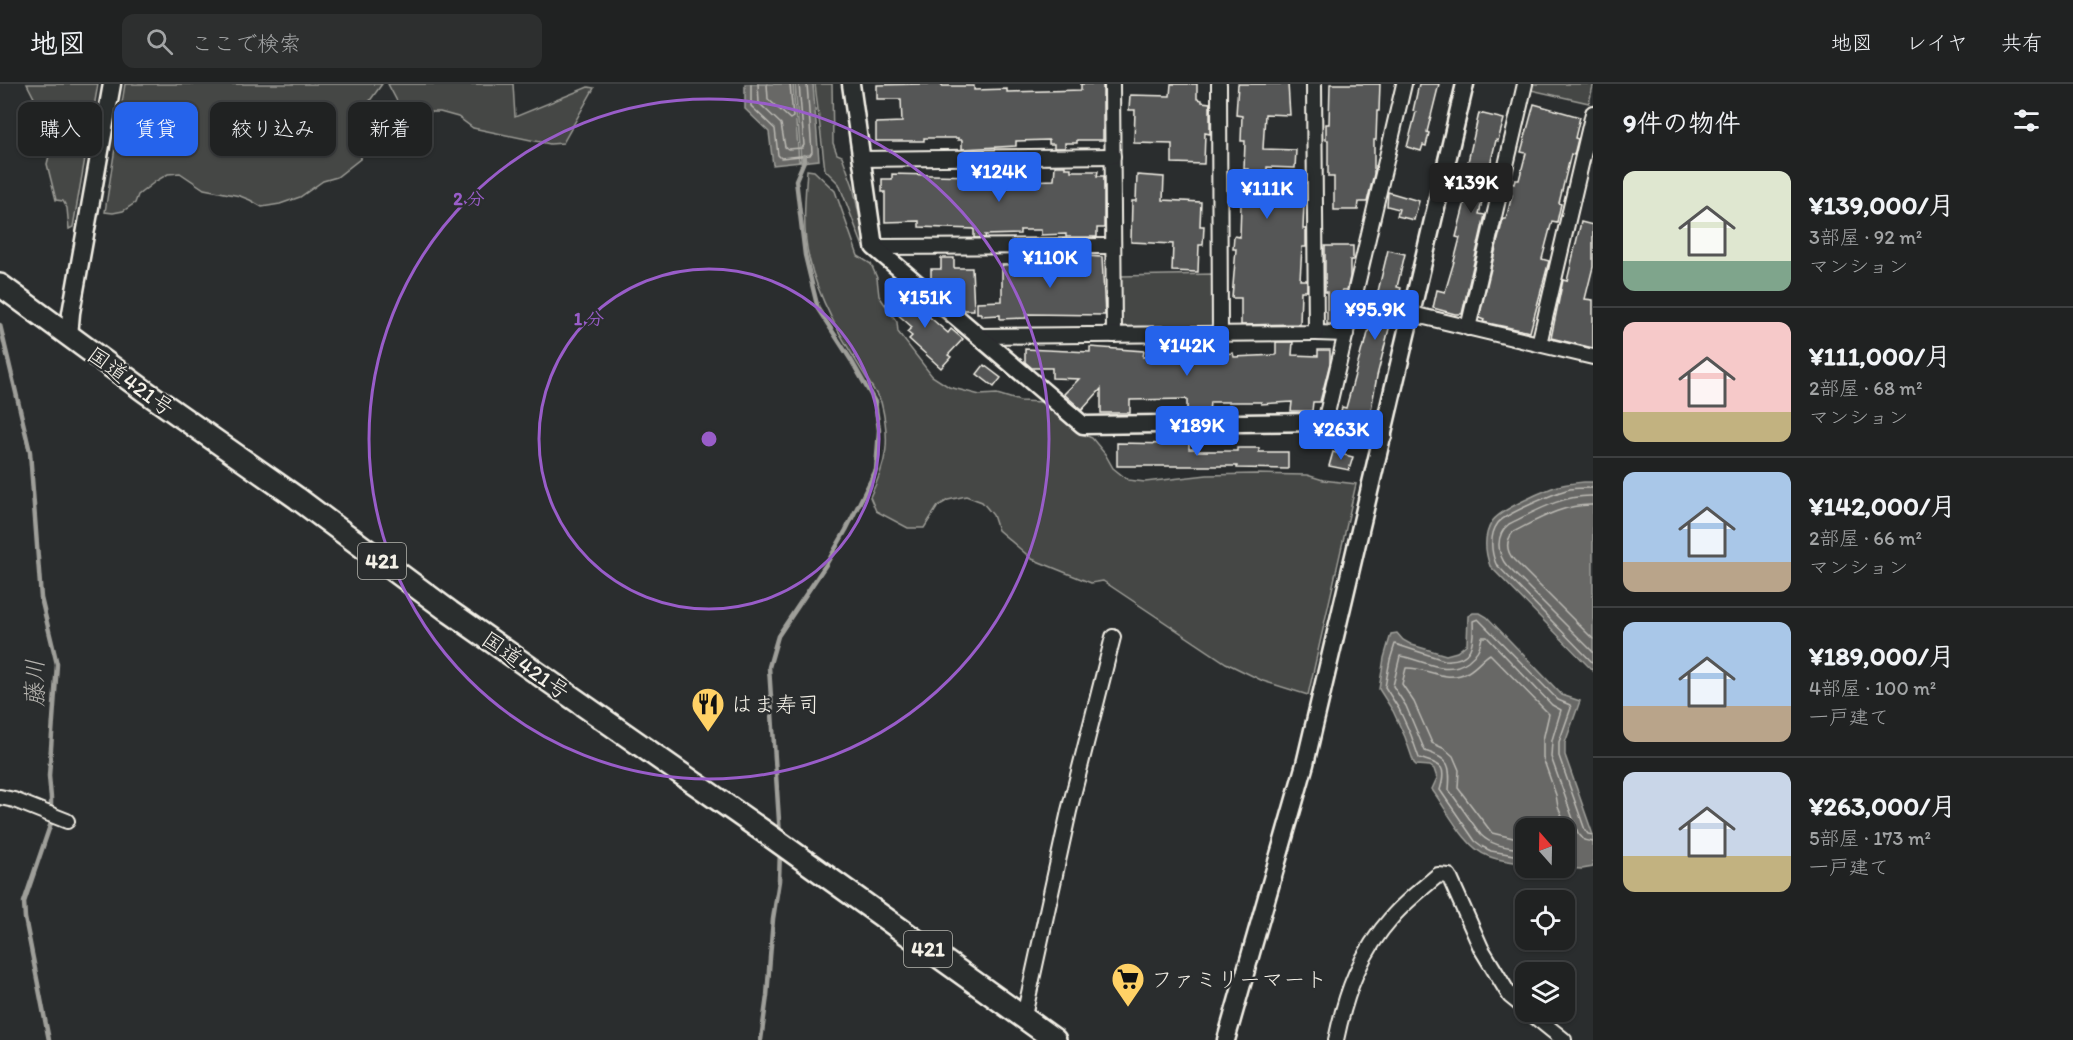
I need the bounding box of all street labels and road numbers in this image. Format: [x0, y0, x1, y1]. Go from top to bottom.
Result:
street label: 国道421号 [82, 341, 180, 422]
road number: 421 [358, 543, 406, 579]
street label: 国道421号 [477, 625, 575, 705]
road number: 421 [904, 931, 952, 967]

